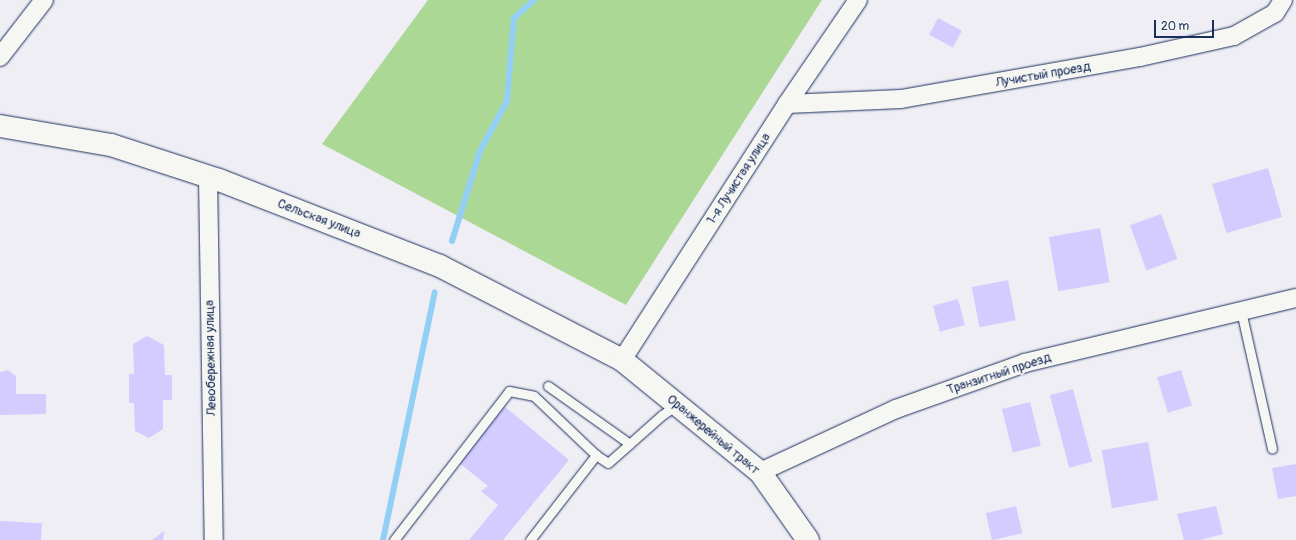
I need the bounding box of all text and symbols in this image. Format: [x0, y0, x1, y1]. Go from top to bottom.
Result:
scale bar [1156, 12, 1216, 38]
text: 20 m [1161, 19, 1189, 34]
street label: Лучистый проезд [994, 59, 1092, 91]
street label: 1-я Лучистая улица [704, 131, 774, 227]
street label: Сельская улица [275, 196, 363, 242]
street label: Левобережная улица [202, 300, 220, 416]
street label: Транзитный проезд [945, 350, 1053, 398]
street label: Оранжерейный тракт [663, 392, 763, 478]

